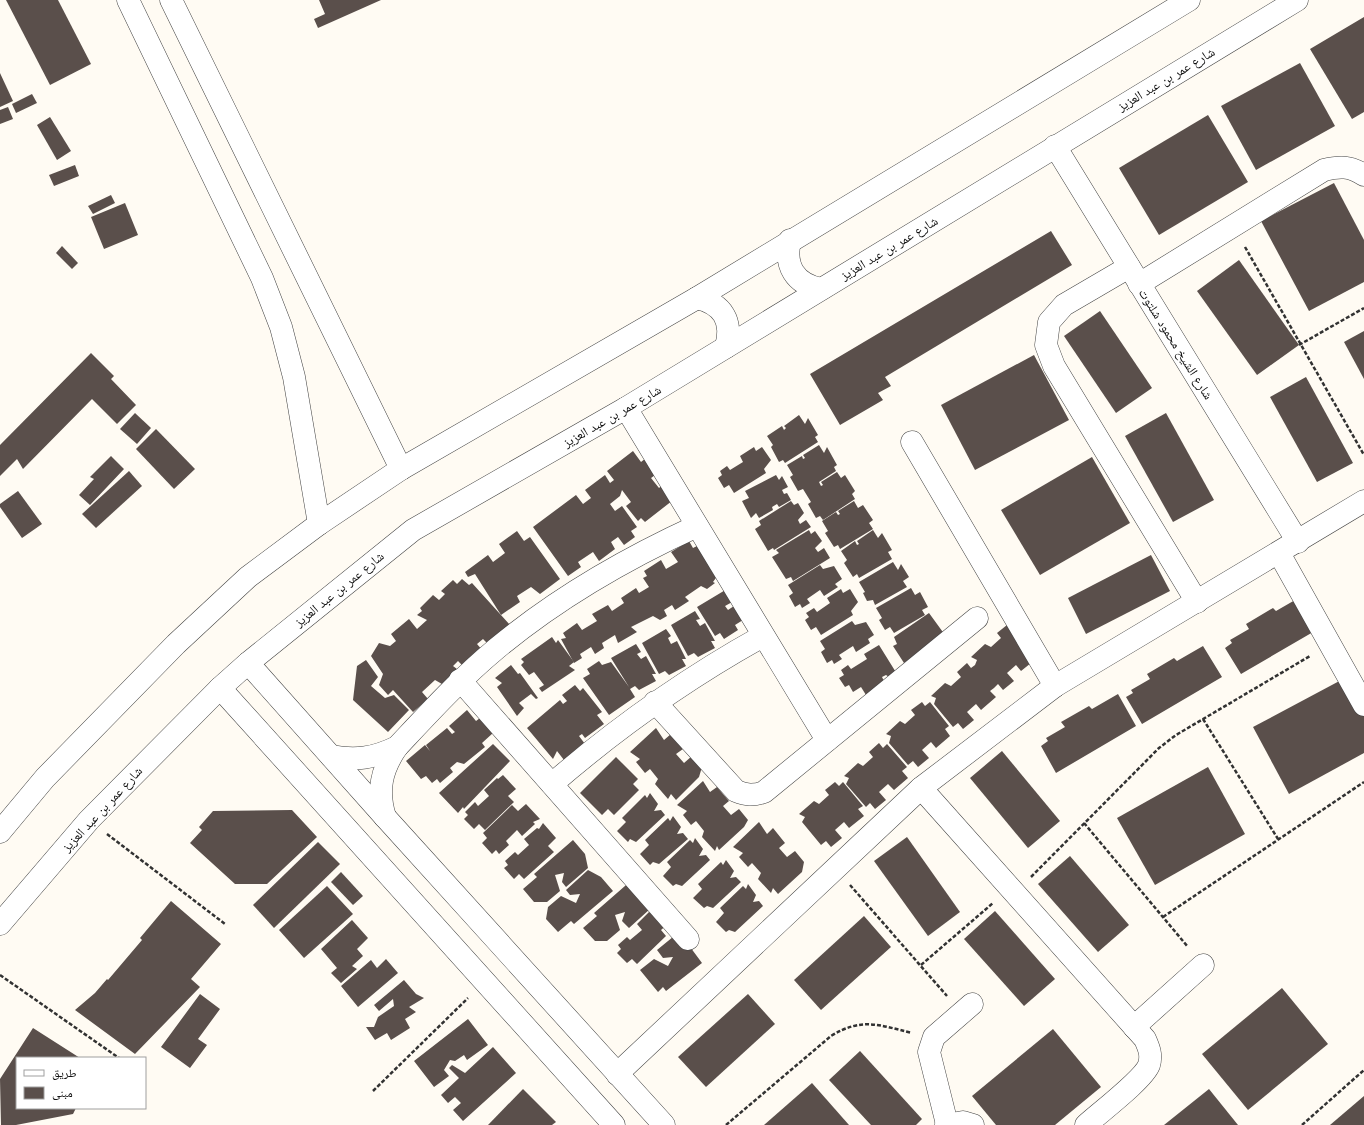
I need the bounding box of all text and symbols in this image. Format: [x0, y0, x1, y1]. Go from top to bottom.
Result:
street label: شارع عمر بن عبد العزيز [1113, 43, 1218, 116]
street label: شارع عمر بن عبد العزيز [836, 212, 941, 285]
street label: شارع الشيخ محمود شلتوت [1134, 285, 1217, 403]
street label: شارع عمر بن عبد العزيز [559, 381, 665, 452]
street label: شارع عمر بن عبد العزيز [290, 548, 388, 632]
street label: شارع عمر بن عبد العزيز [57, 763, 147, 857]
legend [16, 1057, 146, 1109]
text: طريق [52, 1065, 77, 1080]
text: مبنى [52, 1085, 73, 1100]

